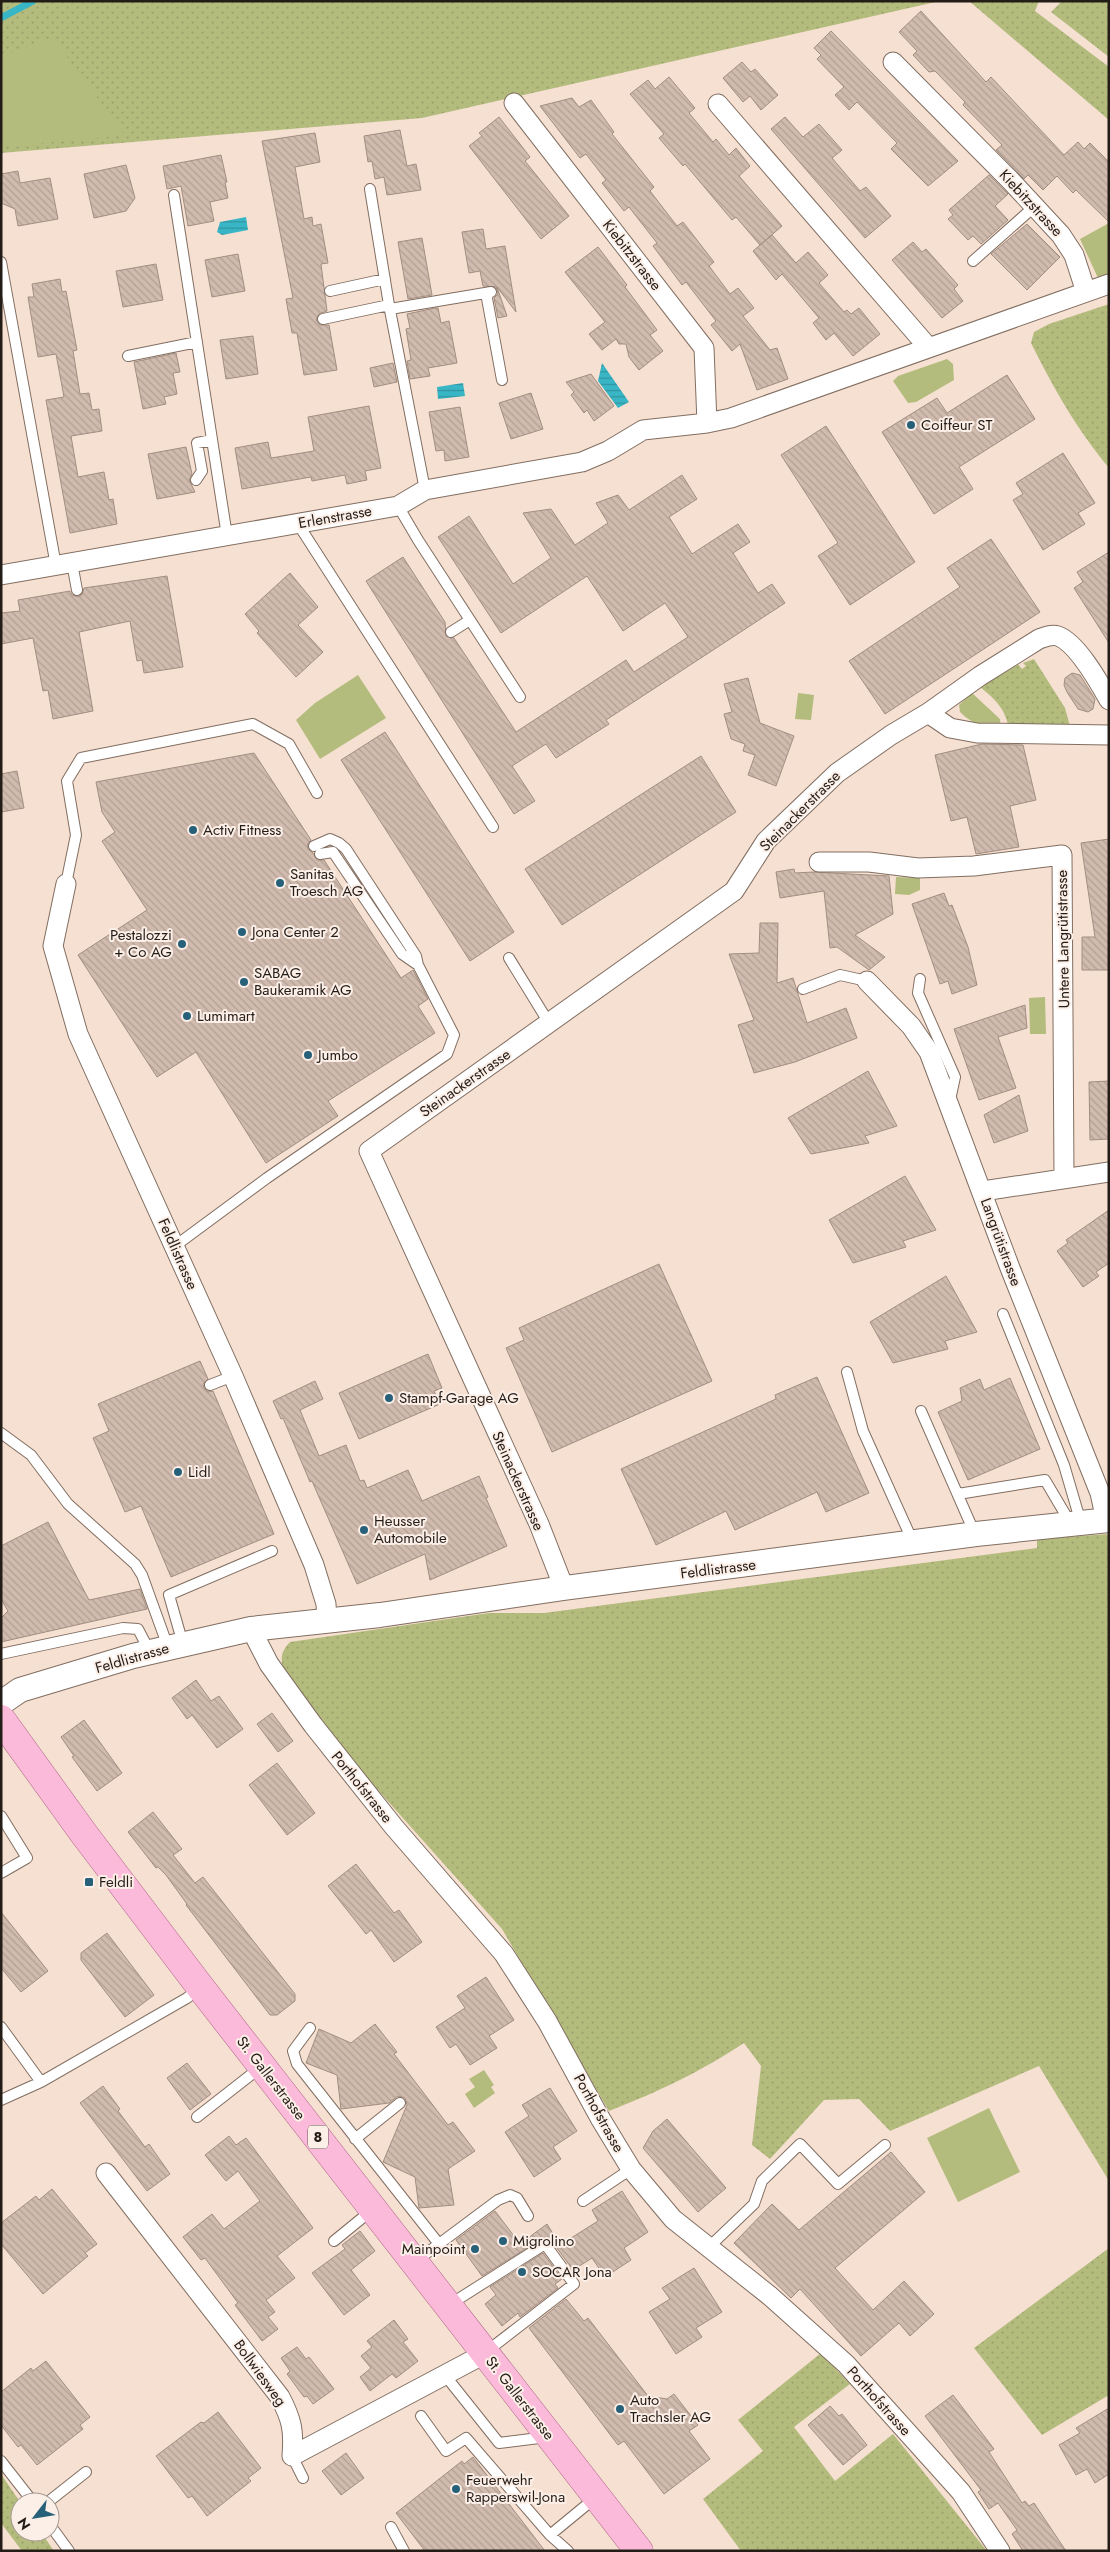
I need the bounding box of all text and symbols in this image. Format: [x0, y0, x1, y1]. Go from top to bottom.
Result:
street label: Kiebitzstrasse [994, 164, 1068, 242]
street label: Kiebitzstrasse [597, 215, 667, 295]
place label: Coiffeur ST [921, 414, 992, 436]
marker: Coiffeur ST [905, 419, 917, 431]
street label: Erlenstrasse [297, 500, 374, 534]
street label: Steinackerstrasse [754, 765, 846, 857]
place label: Activ Fitness [203, 819, 281, 841]
marker: Activ Fitness [187, 824, 199, 836]
place label: Sanitas Troesch AG [290, 863, 363, 902]
street label: Untere Langrütistrasse [1051, 869, 1075, 1008]
marker: Sanitas Troesch AG [274, 877, 286, 889]
place label: Jona Center 2 [250, 921, 339, 943]
place label: Pestalozzi + Co AG [110, 924, 172, 963]
marker: Jona Center 2 [236, 926, 248, 938]
marker: Pestalozzi + Co AG [176, 938, 188, 950]
place label: SABAG Baukeramik AG [254, 962, 352, 1001]
marker: SABAG Baukeramik AG [238, 976, 250, 988]
place label: Lumimart [197, 1005, 255, 1027]
marker: Lumimart [181, 1010, 193, 1022]
street label: Steinackerstrasse [415, 1043, 515, 1123]
place label: Jumbo [316, 1044, 358, 1066]
marker: Jumbo [302, 1049, 314, 1061]
street label: Langrütistrasse [975, 1195, 1027, 1290]
street label: Feldlistrasse [153, 1215, 204, 1293]
place label: Stampf-Garage AG [399, 1387, 519, 1409]
marker: Stampf-Garage AG [383, 1392, 395, 1404]
street label: Steinackerstrasse [486, 1428, 550, 1534]
place label: Lidl [188, 1461, 211, 1483]
marker: Lidl [172, 1466, 184, 1478]
place label: Heusser Automobile [374, 1510, 447, 1549]
marker: Heusser Automobile [358, 1524, 370, 1536]
street label: Feldlistrasse [679, 1553, 757, 1585]
street label: Feldlistrasse [92, 1637, 172, 1679]
street label: Porthofstrasse [326, 1746, 398, 1828]
place label: Feldli [99, 1871, 133, 1893]
marker: Feldli [83, 1876, 95, 1888]
street label: St. Gallerstrasse [231, 2031, 311, 2125]
street label: Porthofstrasse [568, 2070, 630, 2157]
road number: 8 [308, 2126, 328, 2148]
place label: Migrolino [513, 2230, 574, 2252]
marker: Migrolino [497, 2235, 509, 2247]
place label: Mainpoint [402, 2238, 465, 2260]
marker: Mainpoint [469, 2243, 481, 2255]
place label: SOCAR Jona [532, 2261, 612, 2283]
marker: SOCAR Jona [516, 2266, 528, 2278]
street label: Bollwiesweg [228, 2335, 292, 2411]
street label: St. Gallerstrasse [480, 2351, 560, 2445]
street label: Porthofstrasse [842, 2361, 916, 2441]
place label: Auto Trachsler AG [630, 2389, 711, 2428]
marker: Auto Trachsler AG [614, 2403, 626, 2415]
place label: Feuerwehr Rapperswil-Jona [466, 2469, 565, 2508]
marker: Feuerwehr Rapperswil-Jona [450, 2483, 462, 2495]
north arrow [10, 2492, 60, 2542]
text: N [12, 2514, 35, 2534]

